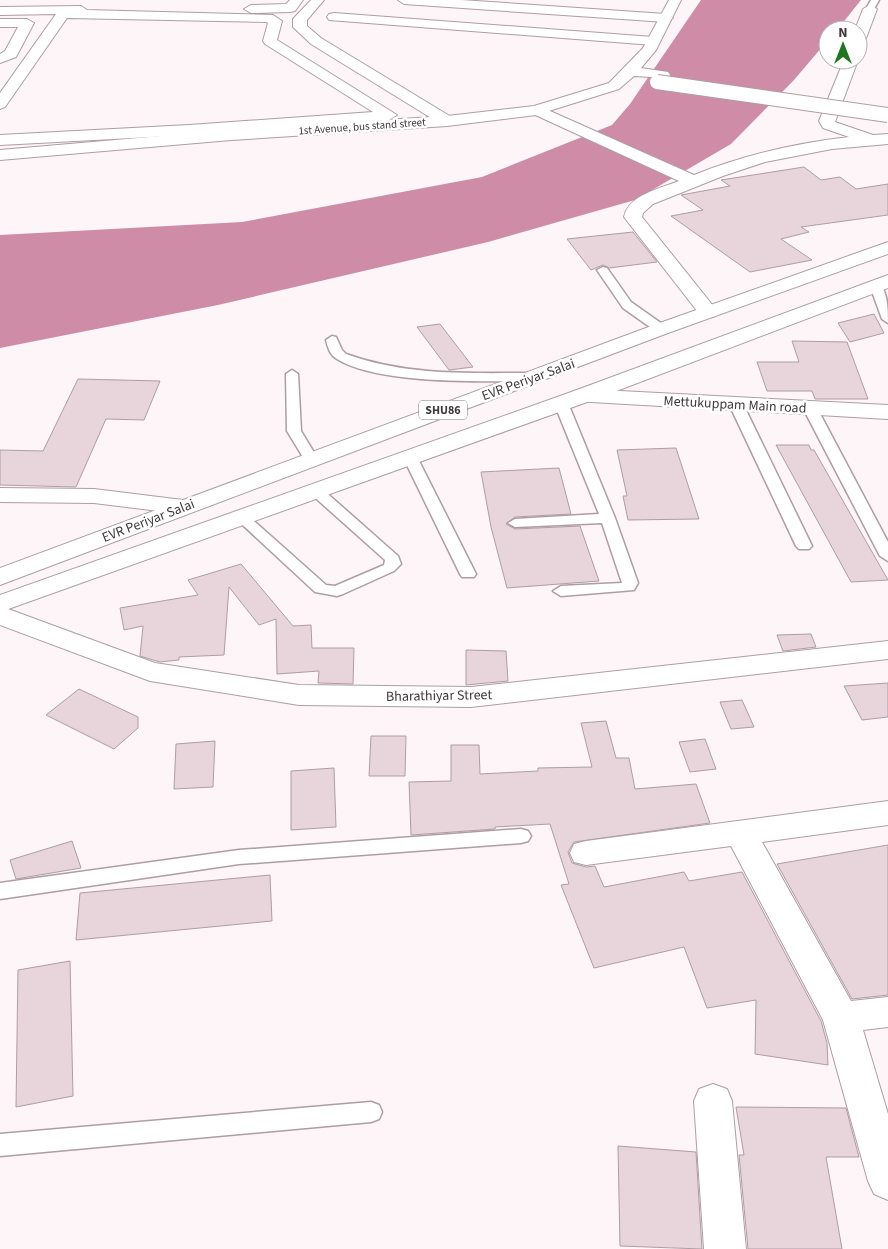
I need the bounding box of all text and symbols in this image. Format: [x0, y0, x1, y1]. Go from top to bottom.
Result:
north arrow [818, 20, 868, 70]
text: N [838, 23, 848, 43]
street label: 1st Avenue, bus stand street [298, 115, 426, 138]
street label: EVR Periyar Salai [479, 354, 578, 406]
street label: Mettukuppam Main road [663, 391, 807, 419]
road number: SHU86 [419, 400, 467, 420]
street label: EVR Periyar Salai [99, 494, 198, 548]
street label: Bharathiyar Street [386, 685, 493, 707]

